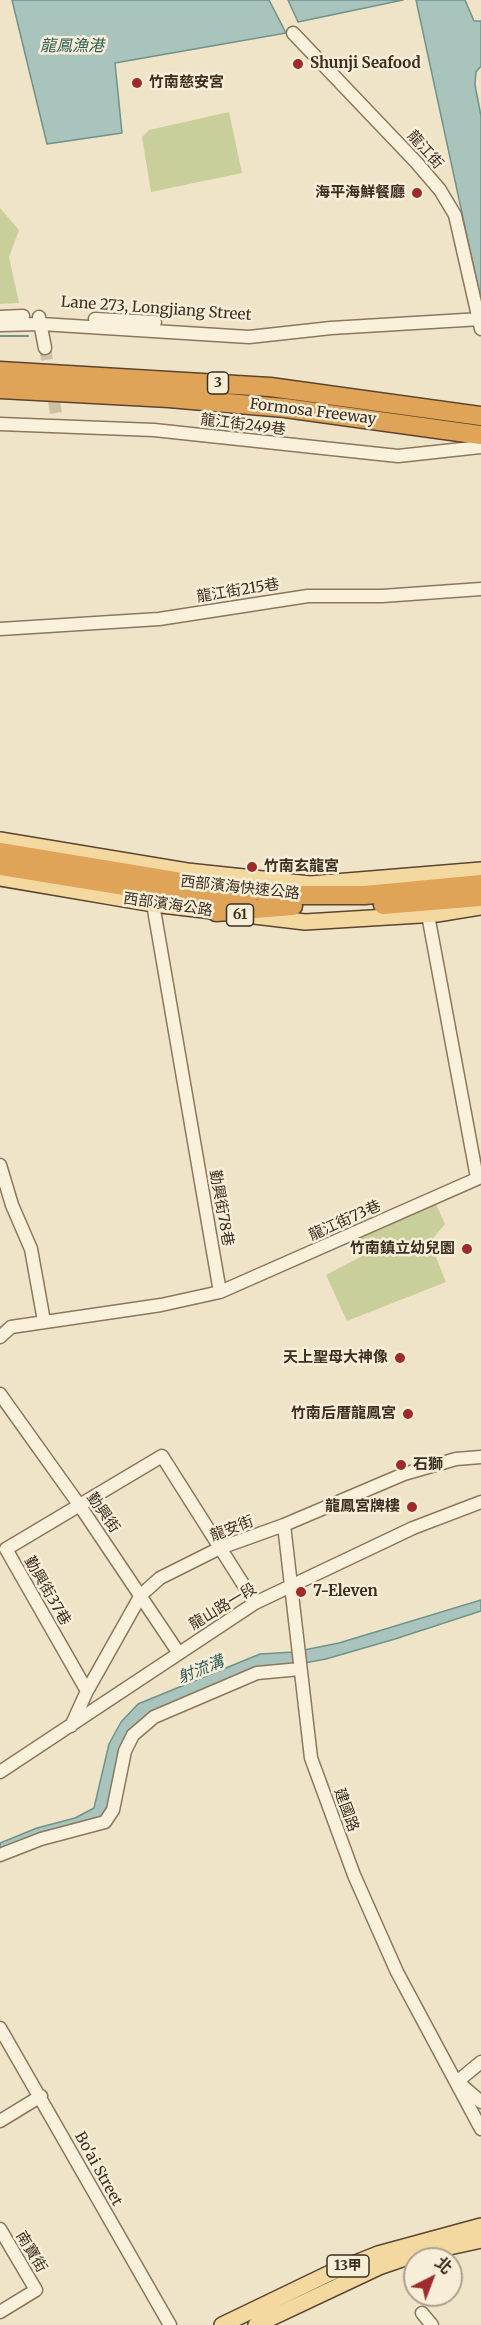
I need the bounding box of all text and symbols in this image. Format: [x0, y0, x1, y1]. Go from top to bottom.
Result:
water label: 龍鳳漁港 [40, 36, 104, 56]
place label: Shunji Seafood [310, 55, 421, 73]
marker: Shunji Seafood [291, 57, 305, 71]
place label: 竹南慈安宮 [149, 74, 224, 92]
marker: 竹南慈安宮 [130, 76, 144, 90]
street label: 龍江街 [403, 127, 447, 173]
place label: 海平海鮮餐廳 [315, 184, 405, 202]
marker: 海平海鮮餐廳 [410, 186, 424, 200]
street label: Lane 273, Longjiang Street [60, 293, 252, 325]
road number: 3 [208, 372, 228, 394]
street label: Formosa Freeway [249, 395, 377, 429]
street label: 龍江街249巷 [199, 411, 287, 439]
street label: 龍江街215巷 [195, 576, 281, 606]
place label: 竹南玄龍宮 [264, 858, 339, 876]
marker: 竹南玄龍宮 [245, 860, 259, 874]
street label: 西部濱海快速公路 [179, 873, 301, 903]
street label: 西部濱海公路 [122, 890, 214, 920]
road number: 61 [226, 904, 254, 926]
street label: 勤興街78巷 [205, 1168, 237, 1248]
street label: 龍江街73巷 [306, 1197, 384, 1245]
place label: 竹南鎮立幼兒園 [350, 1240, 455, 1258]
marker: 竹南鎮立幼兒園 [460, 1242, 474, 1256]
place label: 天上聖母大神像 [283, 1349, 388, 1367]
marker: 天上聖母大神像 [393, 1351, 407, 1365]
place label: 竹南后厝龍鳳宮 [291, 1405, 396, 1423]
marker: 竹南后厝龍鳳宮 [401, 1407, 415, 1421]
place label: 石獅 [413, 1456, 443, 1474]
marker: 石獅 [394, 1458, 408, 1472]
street label: 勤興街 [83, 1489, 123, 1537]
place label: 龍鳳宮牌樓 [325, 1498, 400, 1516]
marker: 龍鳳宮牌樓 [405, 1500, 419, 1514]
street label: 龍安街 [208, 1513, 256, 1545]
street label: 勤興街37巷 [20, 1553, 74, 1629]
street label: 龍山路一段 [186, 1580, 260, 1634]
place label: 7-Eleven [313, 1583, 378, 1601]
marker: 7-Eleven [294, 1585, 308, 1599]
water label: 射流溝 [175, 1652, 227, 1688]
street label: 建國路 [330, 1786, 362, 1834]
street label: Bo'ai Street [70, 2129, 126, 2209]
street label: 南寶街 [12, 2228, 50, 2276]
north arrow [403, 2247, 463, 2307]
text: 北 [431, 2252, 456, 2278]
road number: 13甲 [327, 2255, 369, 2277]

